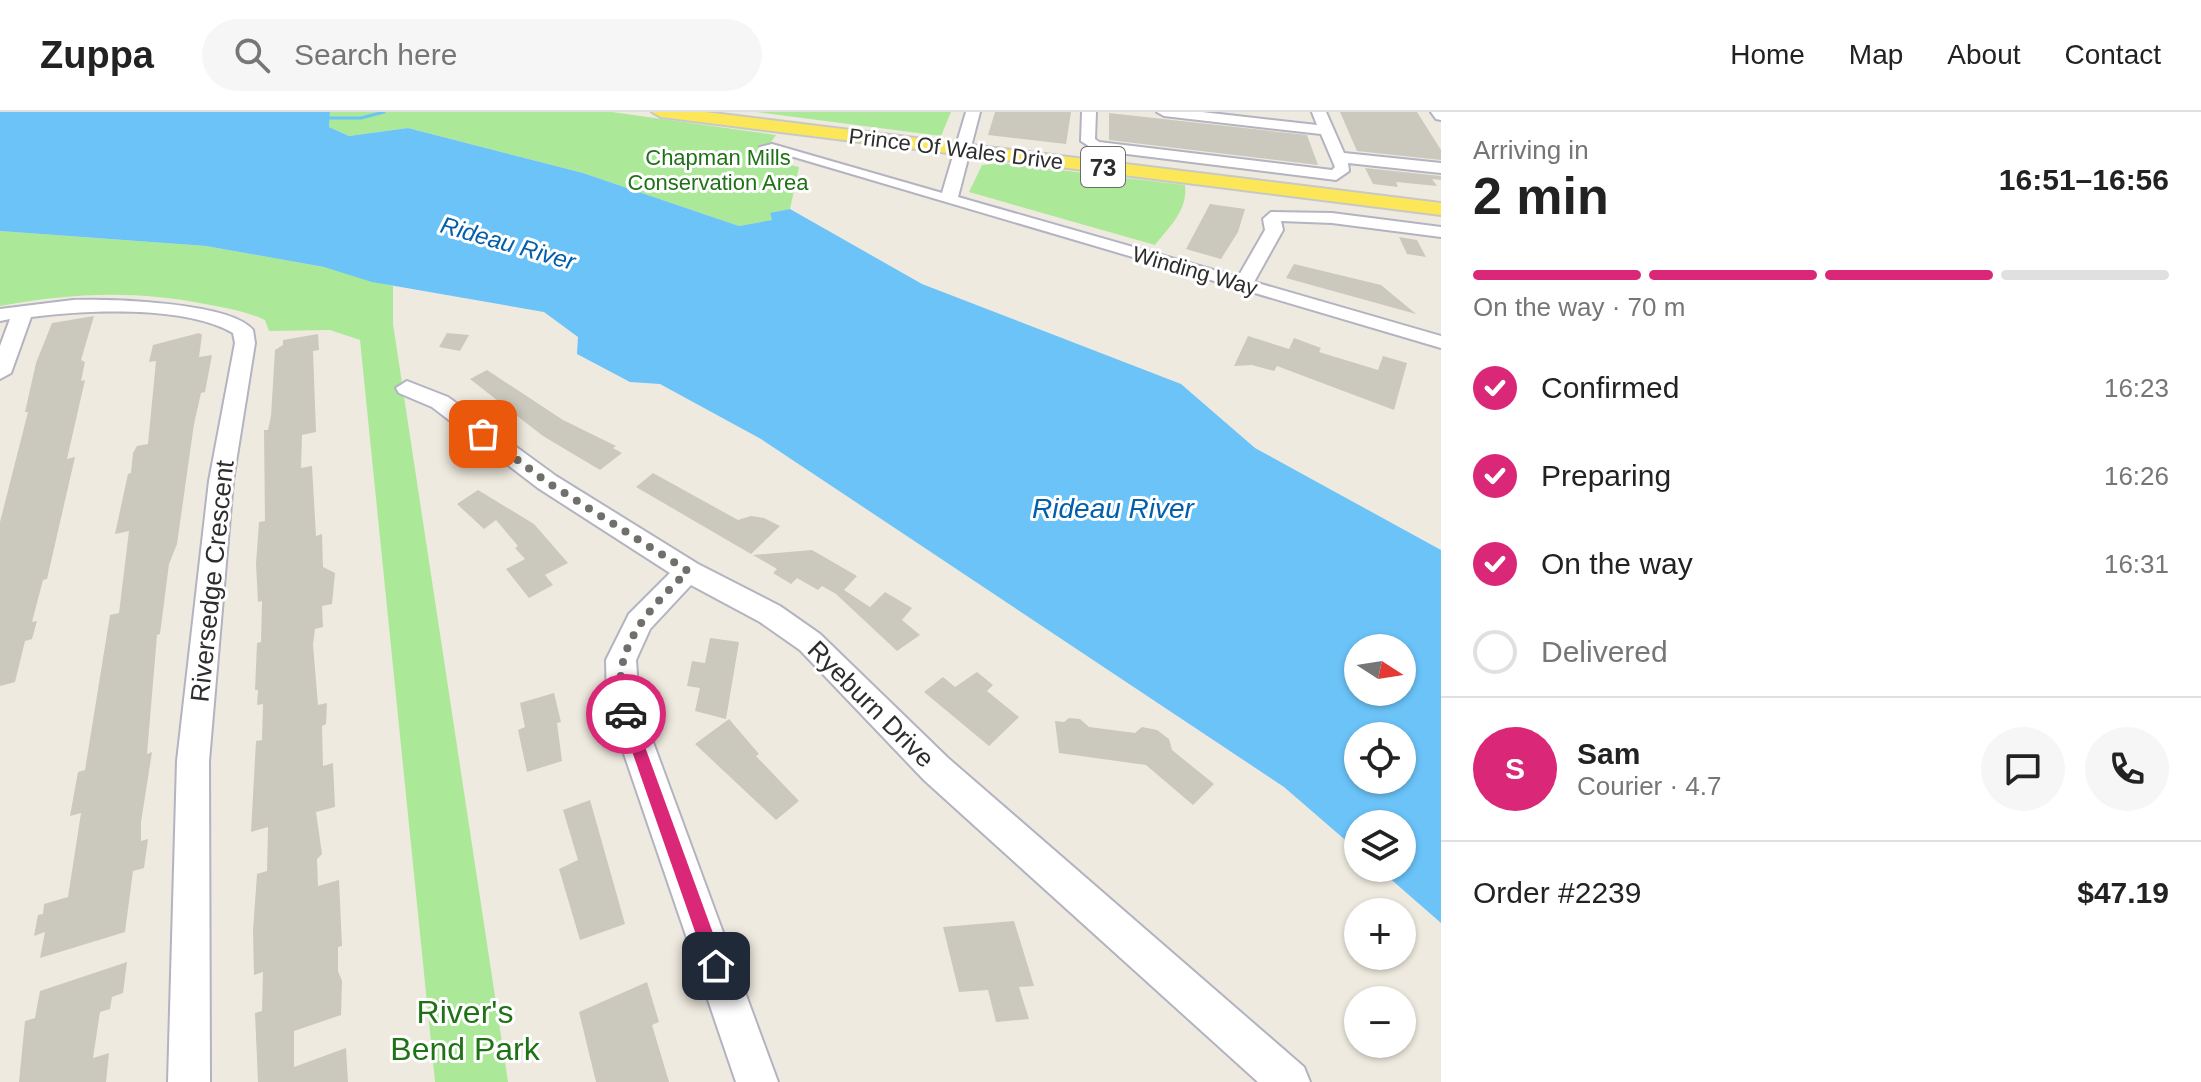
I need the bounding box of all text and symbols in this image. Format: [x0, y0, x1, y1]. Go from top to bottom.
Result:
search box [202, 19, 762, 91]
icon: search [230, 33, 274, 77]
text: Zuppa [40, 34, 154, 76]
text: Search here [294, 38, 457, 71]
text: Home [1730, 39, 1805, 70]
text: Map [1849, 39, 1903, 70]
text: About [1947, 39, 2021, 70]
text: Contact [2065, 39, 2161, 70]
street label: Prince Of Wales Drive [847, 123, 1065, 175]
text: Arriving in [1473, 135, 1589, 165]
park label: Chapman Mills Conservation Area [628, 145, 809, 195]
road number: 73 [1081, 147, 1125, 187]
text: 16:51–16:56 [1999, 163, 2169, 196]
text: 2 min [1473, 167, 1609, 225]
water label: Rideau River [438, 211, 579, 275]
street label: Winding Way [1130, 241, 1260, 301]
text: On the way · 70 m [1473, 292, 1685, 322]
icon: check [1473, 366, 1517, 410]
text: Confirmed [1541, 371, 1679, 404]
text: 16:23 [2104, 373, 2169, 403]
pin [449, 400, 517, 468]
icon: bag [461, 412, 505, 456]
icon: check [1473, 454, 1517, 498]
street label: Riversedge Crescent [184, 458, 240, 703]
text: Preparing [1541, 459, 1671, 492]
text: 16:26 [2104, 461, 2169, 491]
water label: Rideau River [1032, 493, 1196, 524]
icon: check [1473, 542, 1517, 586]
text: On the way [1541, 547, 1693, 580]
text: 16:31 [2104, 549, 2169, 579]
north arrow [1344, 634, 1416, 706]
map controls [1344, 634, 1416, 1058]
street label: Ryeburn Drive [802, 635, 940, 773]
text: Delivered [1541, 635, 1668, 668]
courier [586, 674, 666, 754]
icon: car [604, 692, 648, 736]
button: locate [1344, 722, 1416, 794]
button: chat [1981, 727, 2065, 811]
button: phone [2085, 727, 2169, 811]
text: Sam [1577, 737, 1640, 770]
text: S [1505, 752, 1525, 785]
text: Courier · 4.7 [1577, 771, 1722, 801]
button: layers [1344, 810, 1416, 882]
text: Order #2239 [1473, 876, 1641, 909]
text: $47.19 [2077, 876, 2169, 909]
button: + [1344, 898, 1416, 970]
pin [682, 932, 750, 1000]
icon: home [694, 944, 738, 988]
button: − [1344, 986, 1416, 1058]
park label: River's Bend Park [390, 994, 541, 1067]

